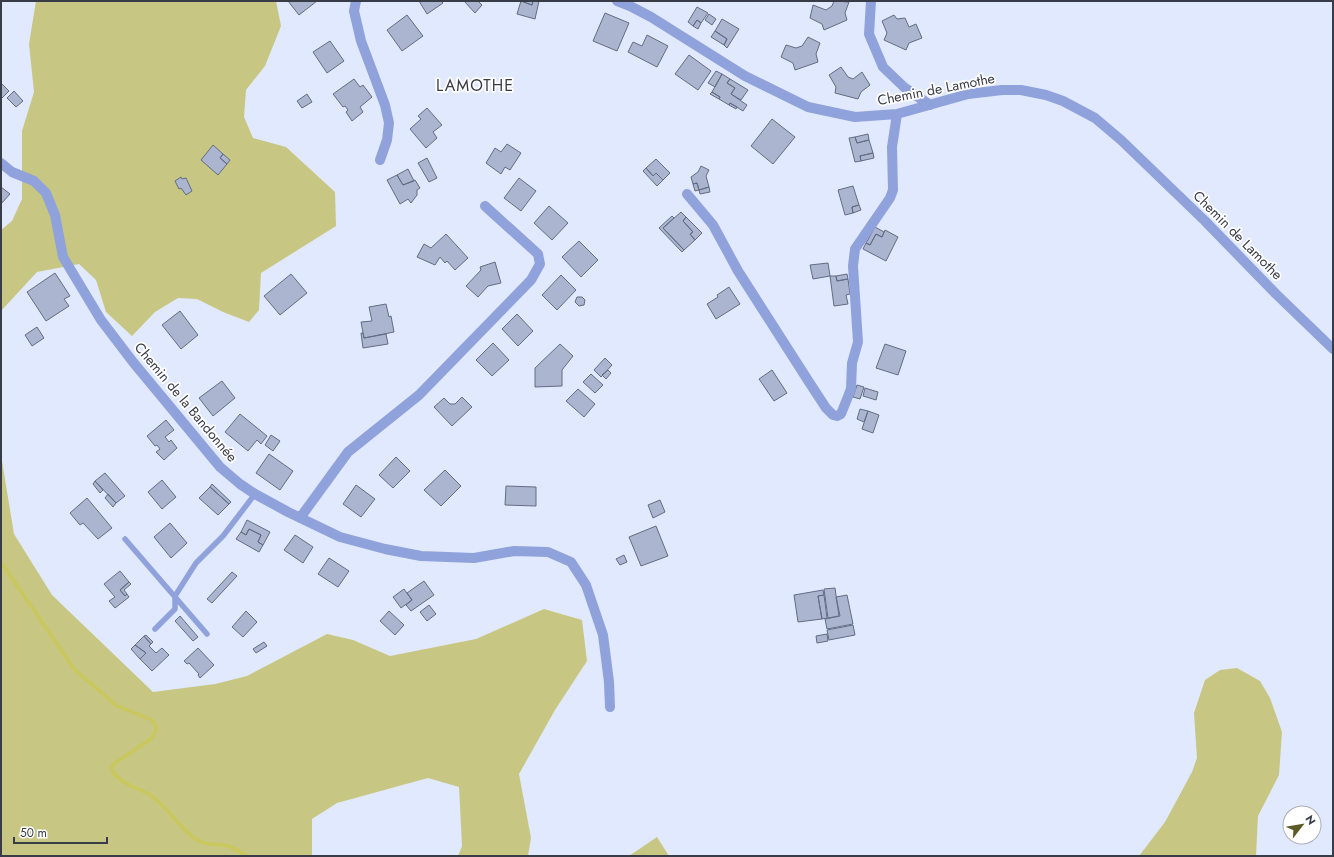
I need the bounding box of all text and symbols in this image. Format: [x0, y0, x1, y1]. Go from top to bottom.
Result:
street label: Chemin de Lamothe [876, 68, 996, 110]
district label: LAMOTHE [436, 74, 514, 97]
street label: Chemin de Lamothe [1189, 186, 1287, 284]
street label: Chemin de la Bandonnée [130, 338, 242, 466]
north arrow [1282, 805, 1322, 845]
text: N [1301, 812, 1320, 828]
scale bar [14, 819, 107, 845]
text: 50 m [20, 824, 47, 842]

